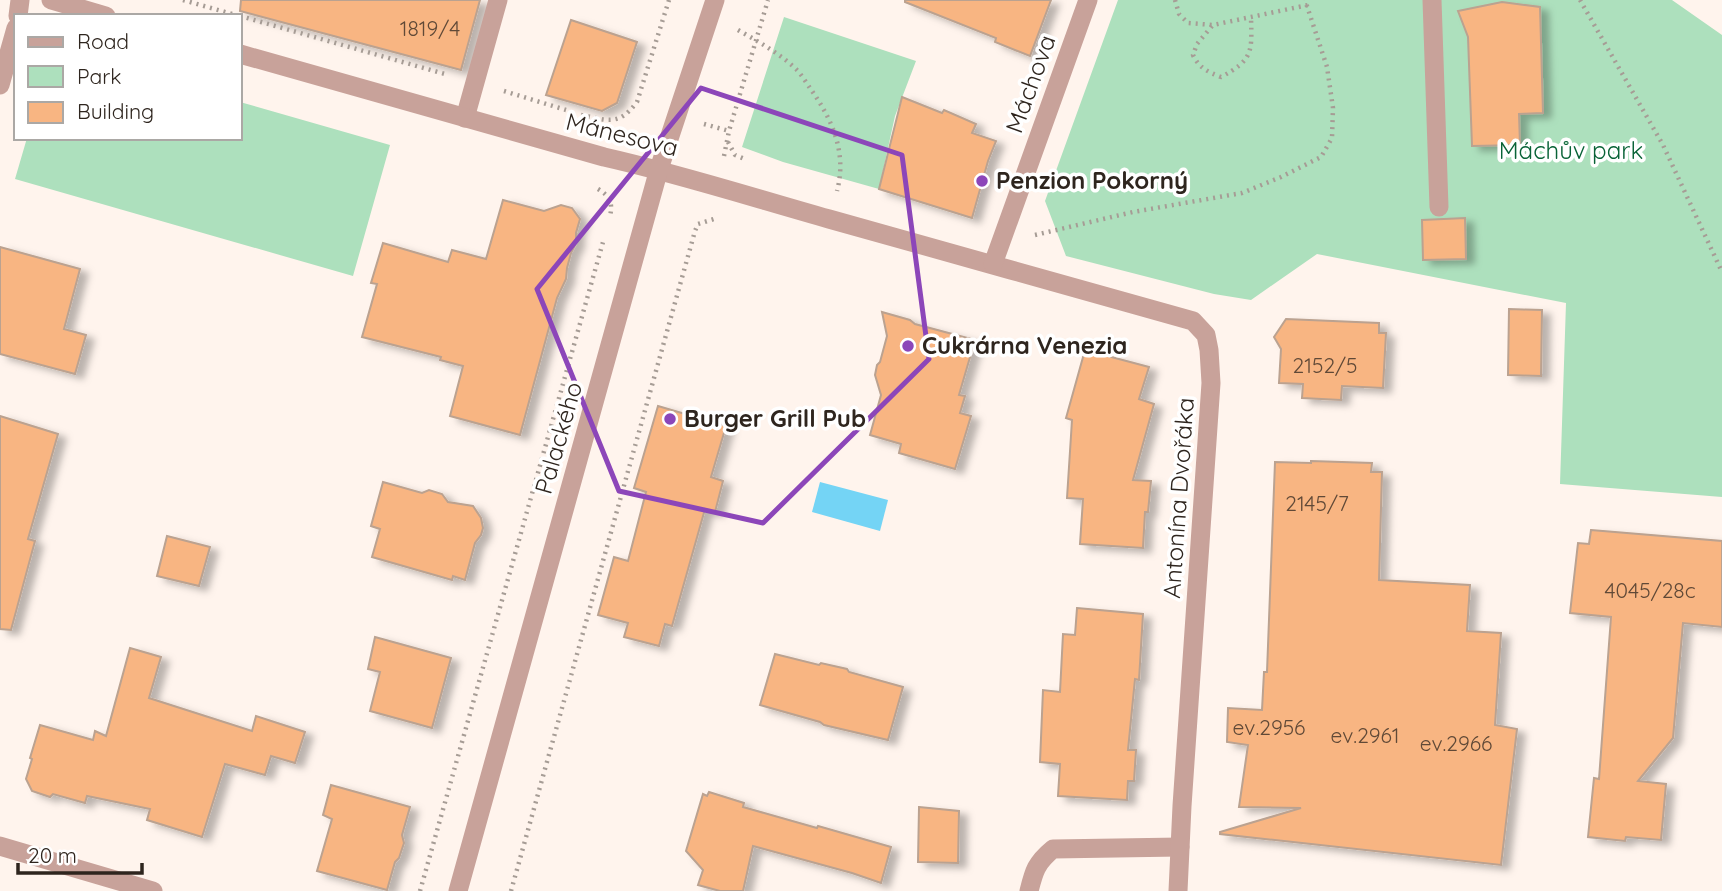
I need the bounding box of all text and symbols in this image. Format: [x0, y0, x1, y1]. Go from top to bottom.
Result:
legend [14, 14, 242, 140]
house number: 1819/4 [400, 15, 460, 41]
text: Road [77, 28, 129, 54]
street label: Máchova [999, 31, 1062, 137]
text: Park [77, 63, 121, 89]
text: Building [77, 98, 154, 124]
street label: Mánesova [563, 106, 681, 162]
park label: Máchův park [1499, 135, 1643, 165]
place label: Penzion Pokorný [996, 165, 1188, 195]
marker: Penzion Pokorný [974, 173, 990, 189]
place label: Cukrárna Venezia [922, 330, 1127, 360]
marker: Cukrárna Venezia [900, 338, 916, 354]
house number: 2152/5 [1293, 352, 1357, 378]
street label: Palackého [528, 378, 588, 497]
street label: Antonína Dvořáka [1156, 396, 1200, 599]
place label: Burger Grill Pub [684, 403, 866, 433]
marker: Burger Grill Pub [662, 411, 678, 427]
house number: 2145/7 [1285, 490, 1349, 516]
house number: 4045/28c [1604, 577, 1696, 603]
house number: ev.2956 [1233, 714, 1305, 740]
house number: ev.2961 [1331, 722, 1400, 748]
house number: ev.2966 [1420, 730, 1492, 756]
scale bar [18, 832, 142, 876]
text: 20 m [28, 842, 77, 868]

